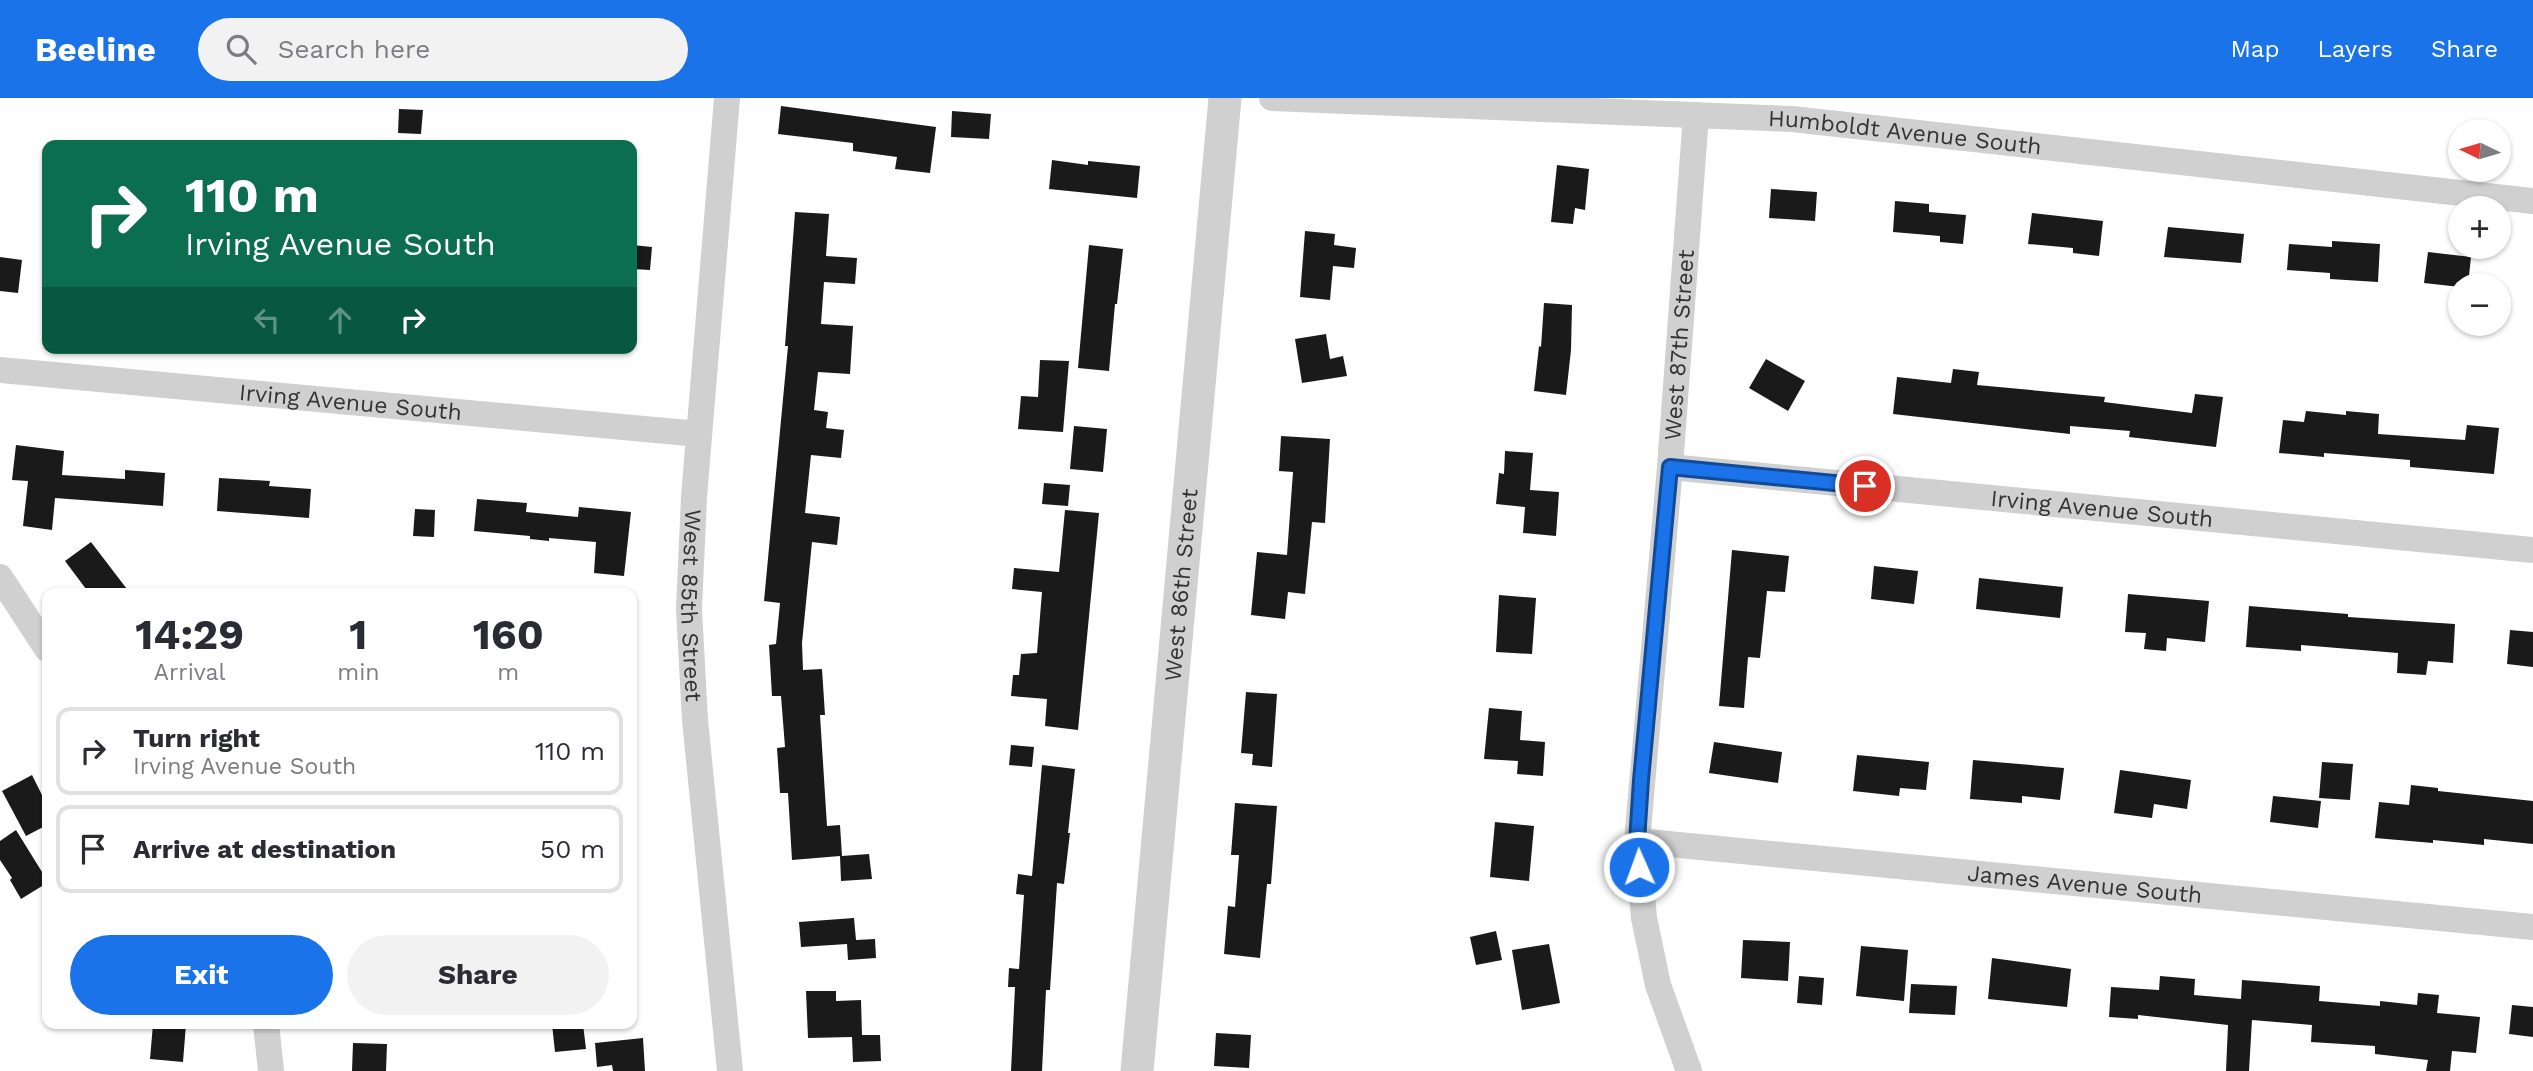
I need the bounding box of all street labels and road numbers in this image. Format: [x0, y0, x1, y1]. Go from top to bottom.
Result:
street label: Humboldt Avenue South [1768, 105, 2043, 161]
street label: West 87th Street [1659, 248, 1700, 441]
street label: Irving Avenue South [238, 379, 463, 426]
street label: Irving Avenue South [1989, 485, 2215, 533]
street label: West 86th Street [1159, 487, 1204, 683]
street label: West 85th Street [675, 509, 707, 703]
street label: James Avenue South [1966, 860, 2204, 909]

